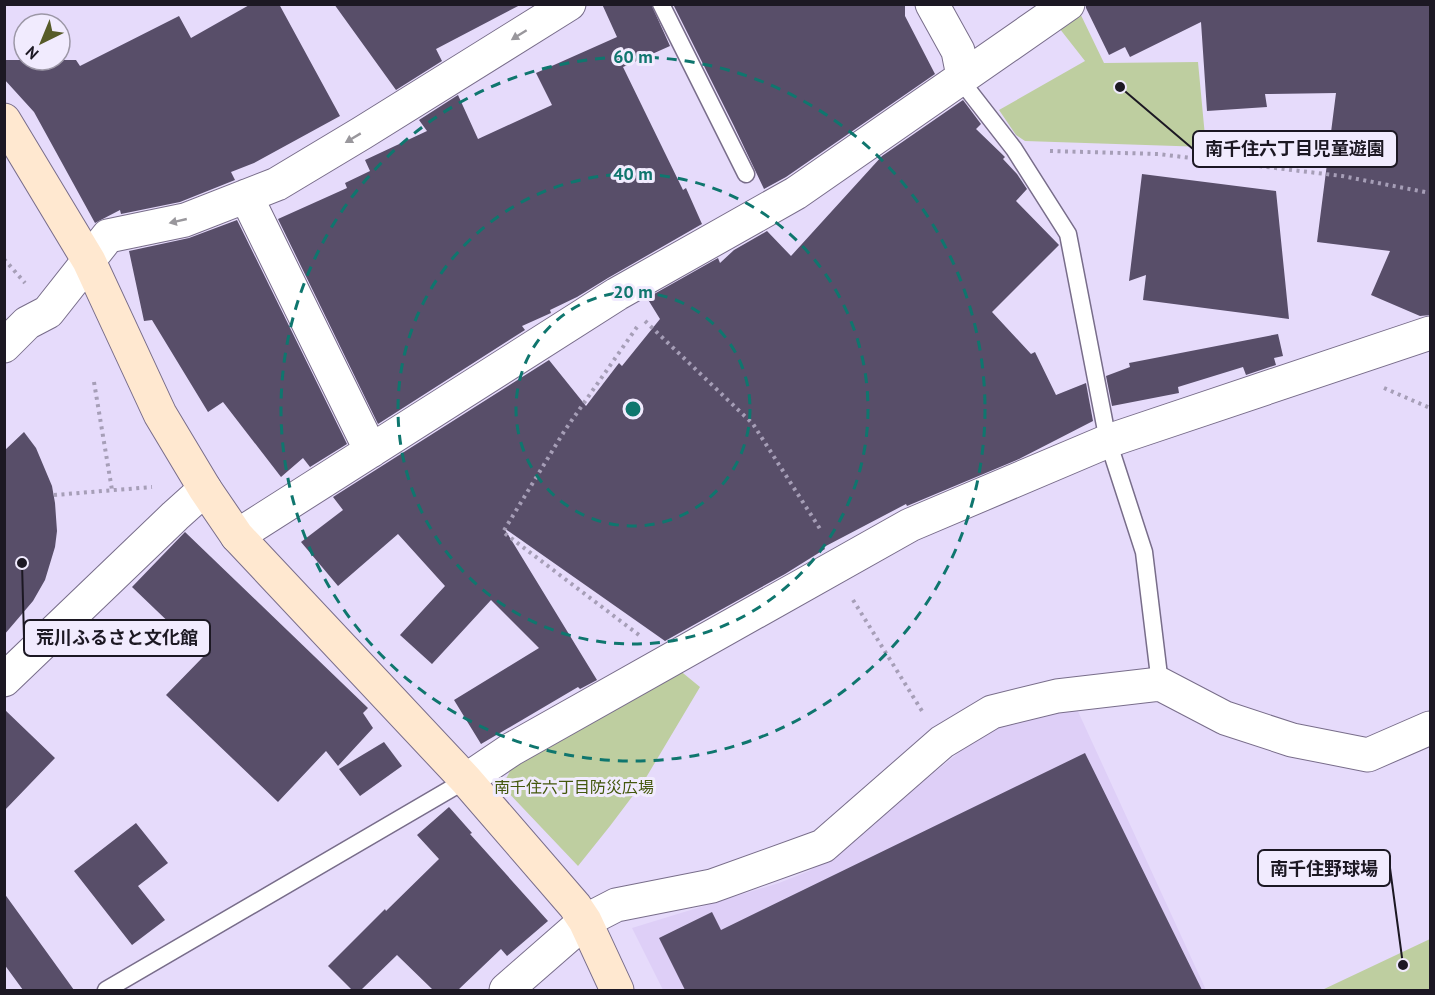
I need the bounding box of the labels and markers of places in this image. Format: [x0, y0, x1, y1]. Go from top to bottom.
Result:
callout: 南千住六丁目児童遊園 [1193, 131, 1397, 167]
centre of rings [623, 399, 643, 419]
callout: 荒川ふるさと文化館 [24, 620, 210, 656]
callout: 南千住野球場 [1258, 850, 1390, 886]

